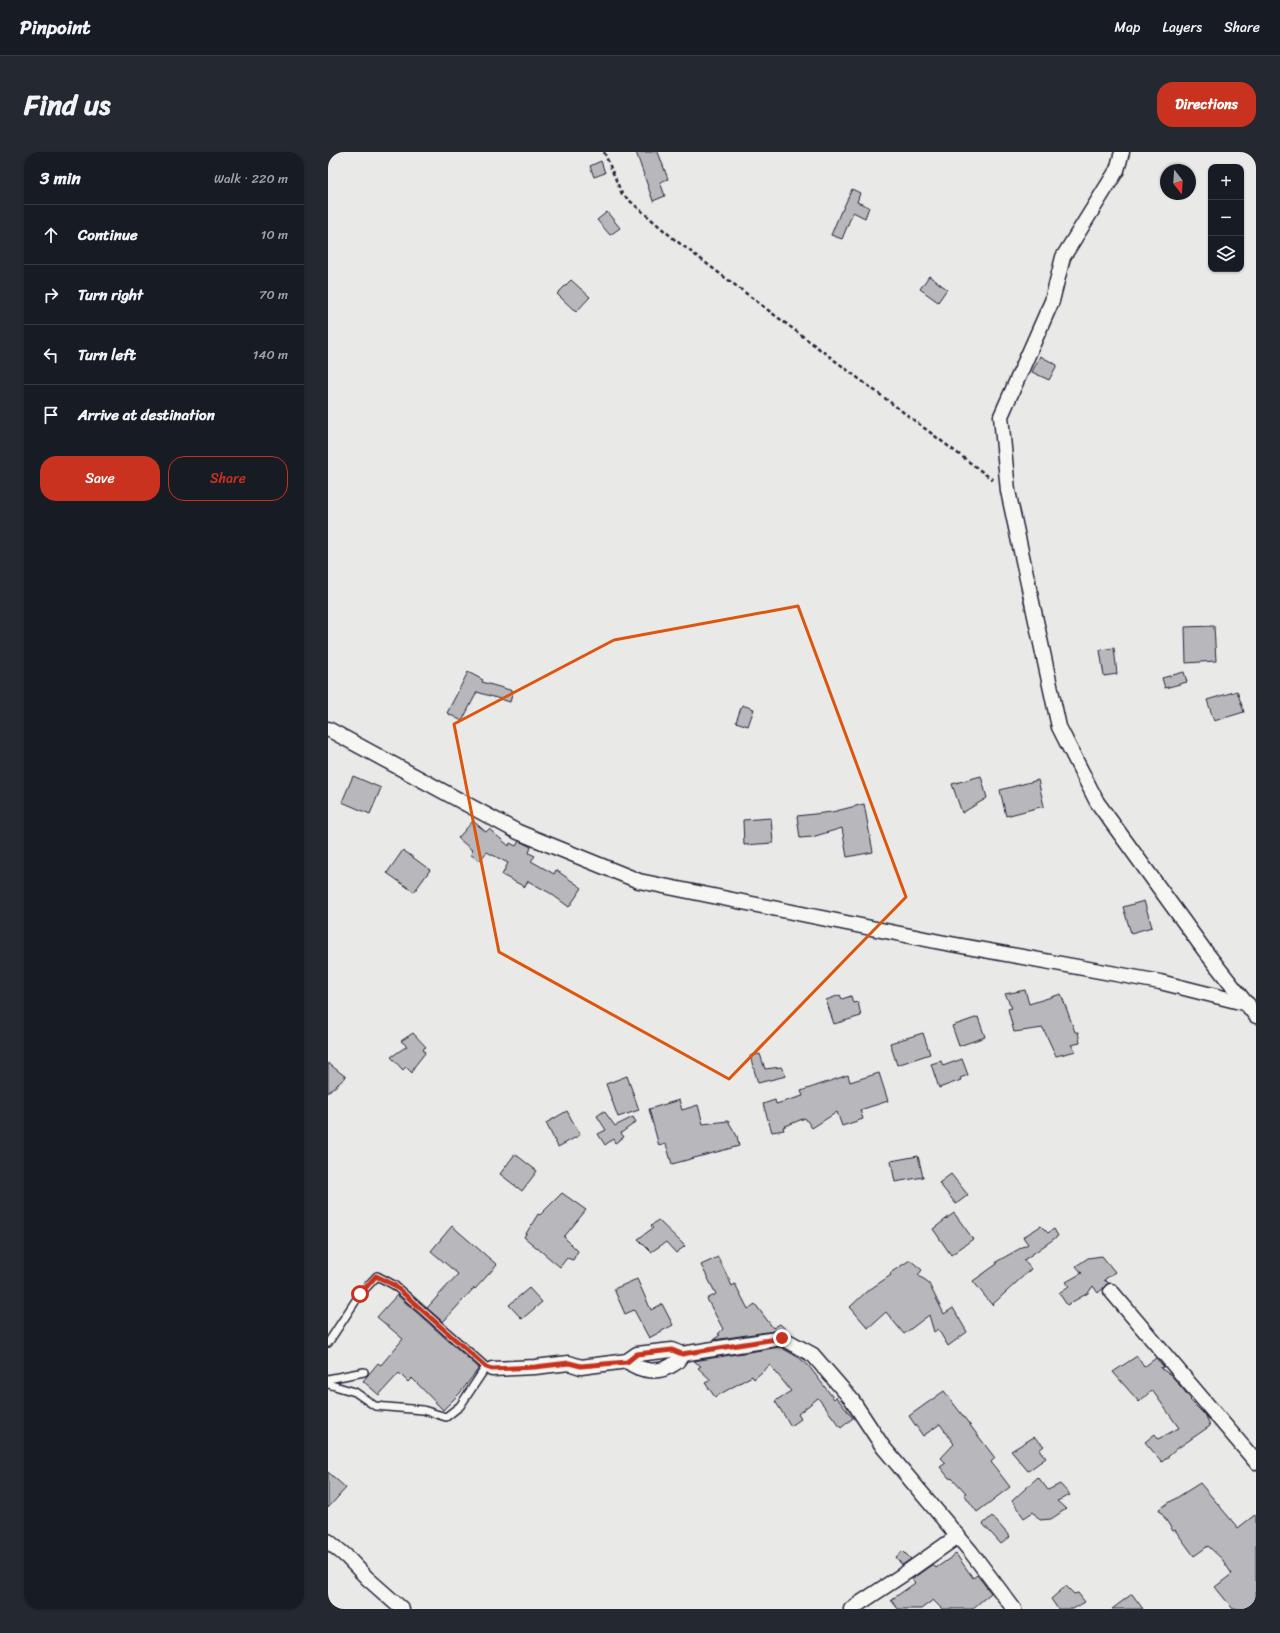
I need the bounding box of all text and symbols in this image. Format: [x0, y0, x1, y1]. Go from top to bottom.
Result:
text: Pinpoint [20, 11, 91, 44]
text: Map [1115, 15, 1140, 40]
text: Layers [1162, 15, 1202, 40]
text: Share [1224, 15, 1260, 40]
text: Find us [24, 80, 111, 129]
button: Directions [1157, 82, 1256, 127]
text: 3 min [40, 163, 81, 193]
north arrow [1160, 164, 1196, 200]
map controls [1208, 164, 1244, 272]
button: + [1208, 164, 1244, 200]
text: Walk · 220 m [214, 167, 288, 190]
button: − [1208, 200, 1244, 236]
text: Continue [78, 222, 138, 248]
text: 10 m [261, 223, 288, 246]
icon: ahead [40, 224, 62, 246]
button: layers [1208, 236, 1244, 272]
text: Turn right [78, 282, 143, 308]
text: 70 m [259, 283, 288, 306]
icon: right [40, 284, 62, 306]
text: Turn left [78, 342, 136, 368]
text: 140 m [253, 343, 288, 366]
icon: left [40, 344, 62, 366]
text: Arrive at destination [78, 402, 215, 428]
icon: arrive [40, 404, 62, 426]
button: Save [40, 456, 160, 501]
button: Share [168, 456, 288, 501]
route start [351, 1285, 369, 1303]
route end [773, 1329, 791, 1347]

